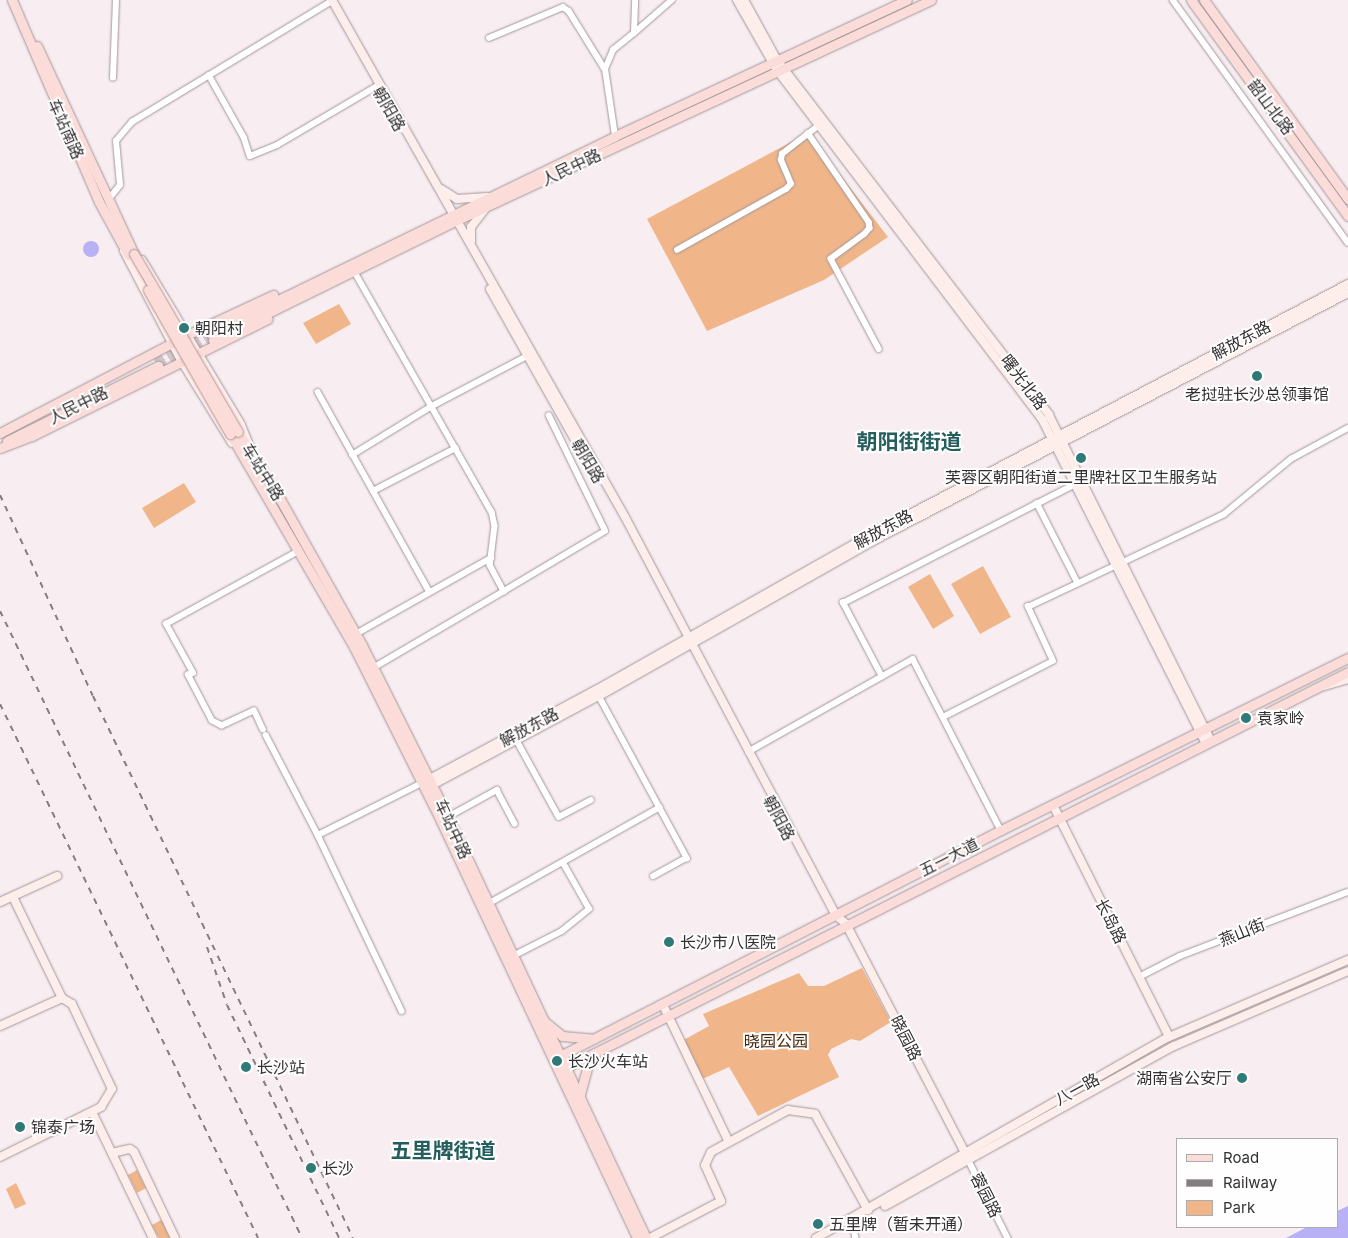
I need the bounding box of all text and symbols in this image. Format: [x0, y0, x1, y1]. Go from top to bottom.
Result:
street label: 韶山北路 [1244, 76, 1298, 138]
street label: 朝阳路 [369, 83, 409, 135]
street label: 车站南路 [44, 96, 88, 162]
street label: 人民中路 [538, 145, 604, 189]
street label: 解放东路 [1208, 317, 1274, 363]
place label: 朝阳村 [195, 318, 243, 338]
marker: 朝阳村 [177, 321, 191, 335]
street label: 曙光北路 [997, 351, 1051, 413]
marker: 老挝驻长沙总领事馆 [1251, 370, 1263, 382]
street label: 人民中路 [45, 382, 111, 428]
place label: 老挝驻长沙总领事馆 [1185, 384, 1329, 404]
district label: 朝阳街街道 [857, 429, 961, 455]
street label: 朝阳路 [567, 435, 609, 487]
street label: 车站中路 [238, 440, 288, 504]
marker: 芙蓉区朝阳街道二里牌社区卫生服务站 [1074, 451, 1088, 465]
place label: 芙蓉区朝阳街道二里牌社区卫生服务站 [945, 467, 1217, 487]
street label: 解放东路 [850, 506, 916, 552]
street label: 解放东路 [496, 704, 562, 750]
place label: 袁家岭 [1257, 708, 1305, 728]
marker: 袁家岭 [1239, 711, 1253, 725]
street label: 朝阳路 [759, 792, 799, 844]
street label: 车站中路 [431, 796, 475, 862]
street label: 五一大道 [916, 834, 982, 880]
street label: 长岛路 [1092, 895, 1130, 947]
street label: 燕山街 [1216, 914, 1268, 950]
place label: 长沙市八医院 [680, 932, 776, 952]
marker: 长沙市八医院 [662, 935, 676, 949]
street label: 晓园路 [887, 1012, 925, 1064]
park label: 晓园公园 [744, 1031, 808, 1051]
place label: 长沙火车站 [568, 1051, 648, 1071]
marker: 长沙火车站 [550, 1054, 564, 1068]
place label: 长沙站 [257, 1057, 305, 1077]
marker: 长沙站 [239, 1060, 253, 1074]
place label: 湖南省公安厅 [1136, 1068, 1232, 1088]
street label: 八一路 [1051, 1069, 1103, 1109]
marker: 湖南省公安厅 [1236, 1072, 1248, 1084]
place label: 锦泰广场 [31, 1117, 95, 1137]
marker: 锦泰广场 [13, 1120, 27, 1134]
district label: 五里牌街道 [391, 1138, 495, 1164]
legend [1176, 1138, 1338, 1228]
text: Road [1223, 1148, 1259, 1167]
place label: 长沙 [322, 1158, 354, 1178]
marker: 长沙 [304, 1161, 318, 1175]
street label: 蓉园路 [967, 1169, 1005, 1221]
text: Railway [1223, 1173, 1277, 1192]
text: Park [1223, 1198, 1255, 1217]
place label: 五里牌（暂未开通） [829, 1214, 973, 1234]
marker: 五里牌（暂未开通） [811, 1217, 825, 1231]

